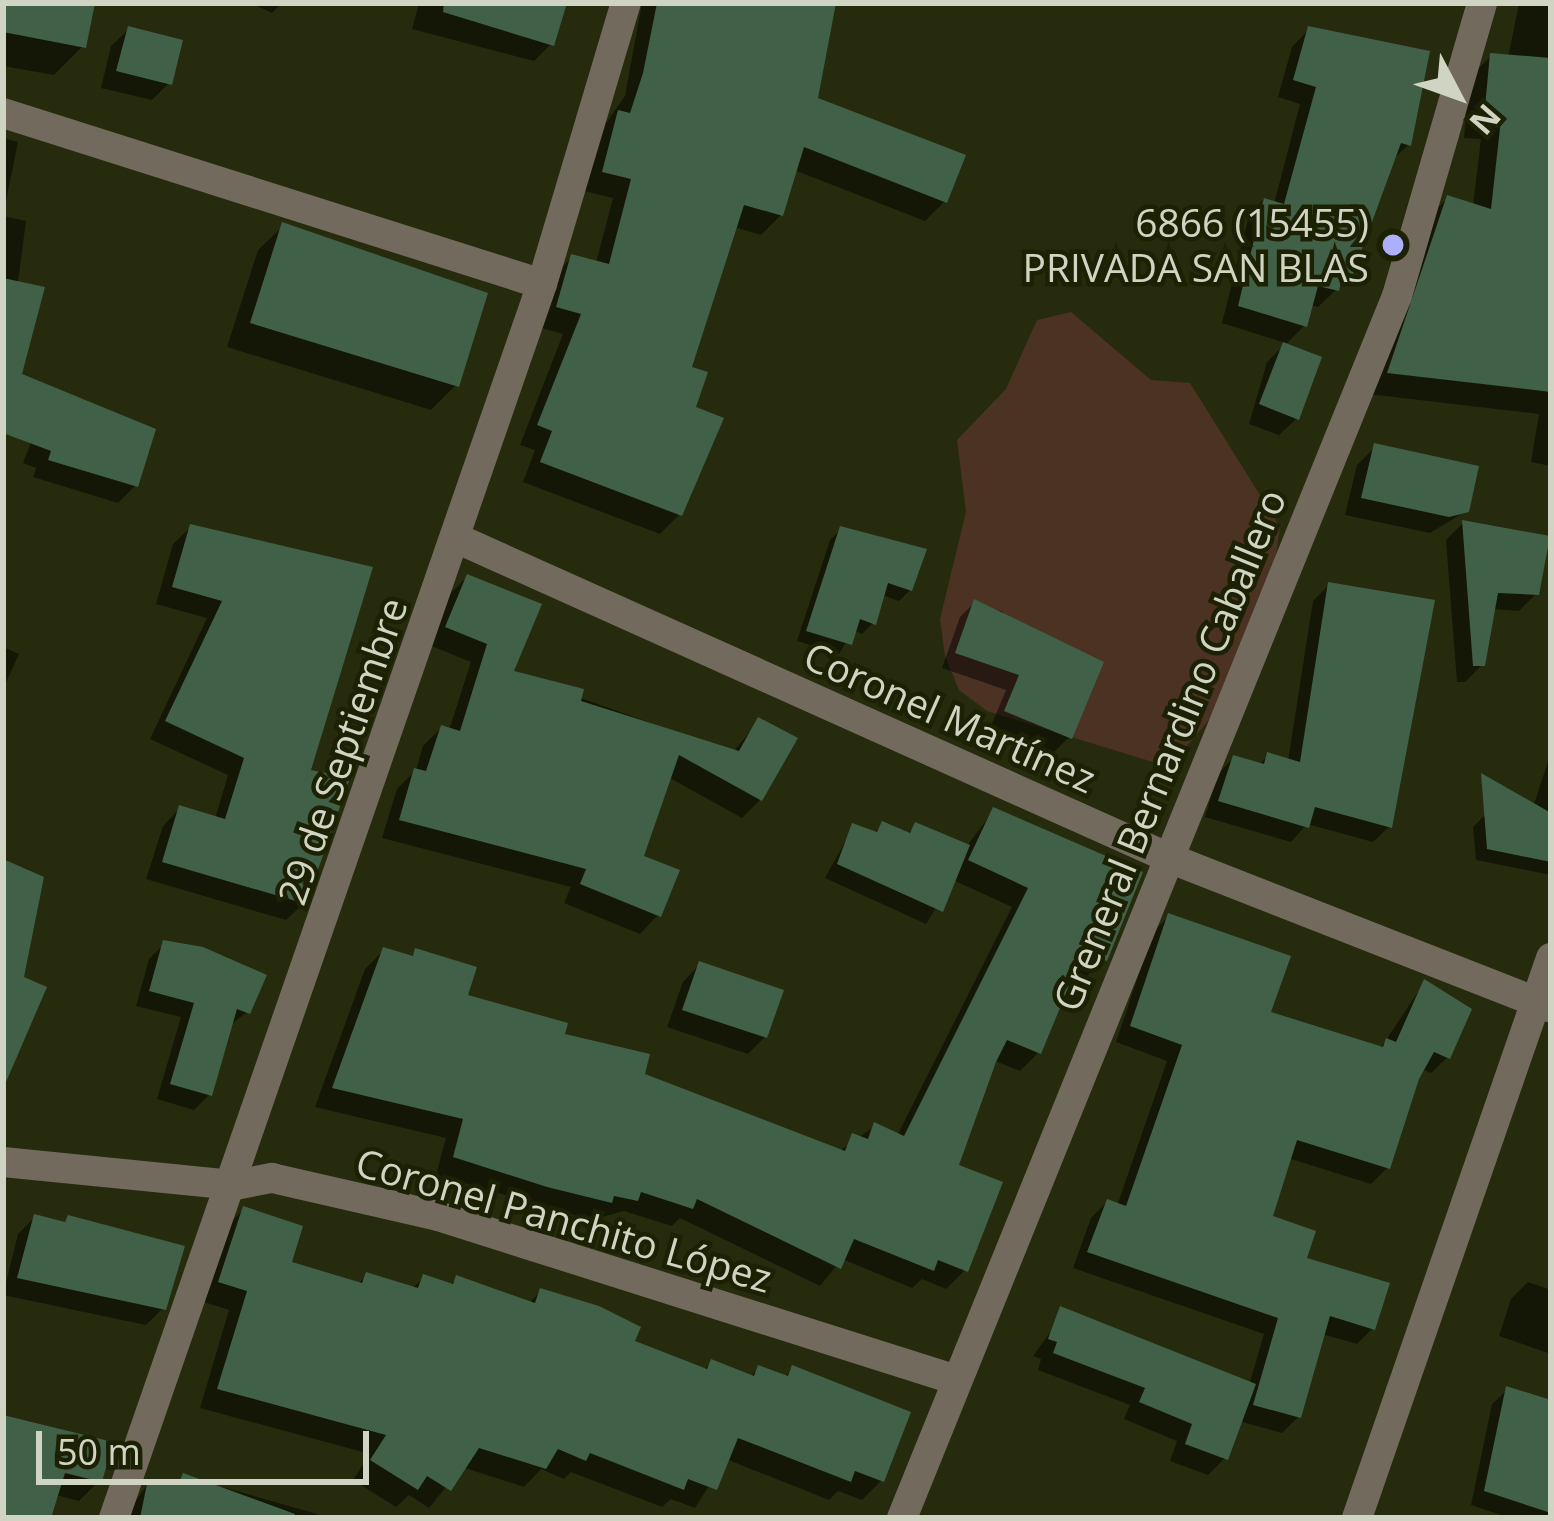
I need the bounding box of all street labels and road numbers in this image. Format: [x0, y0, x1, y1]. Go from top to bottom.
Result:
street label: Greneral Bernardino Caballero [1043, 482, 1295, 1018]
street label: 29 de Septiembre [268, 592, 416, 910]
street label: Coronel Martínez [797, 632, 1103, 802]
street label: Coronel Panchito López [351, 1138, 777, 1302]

